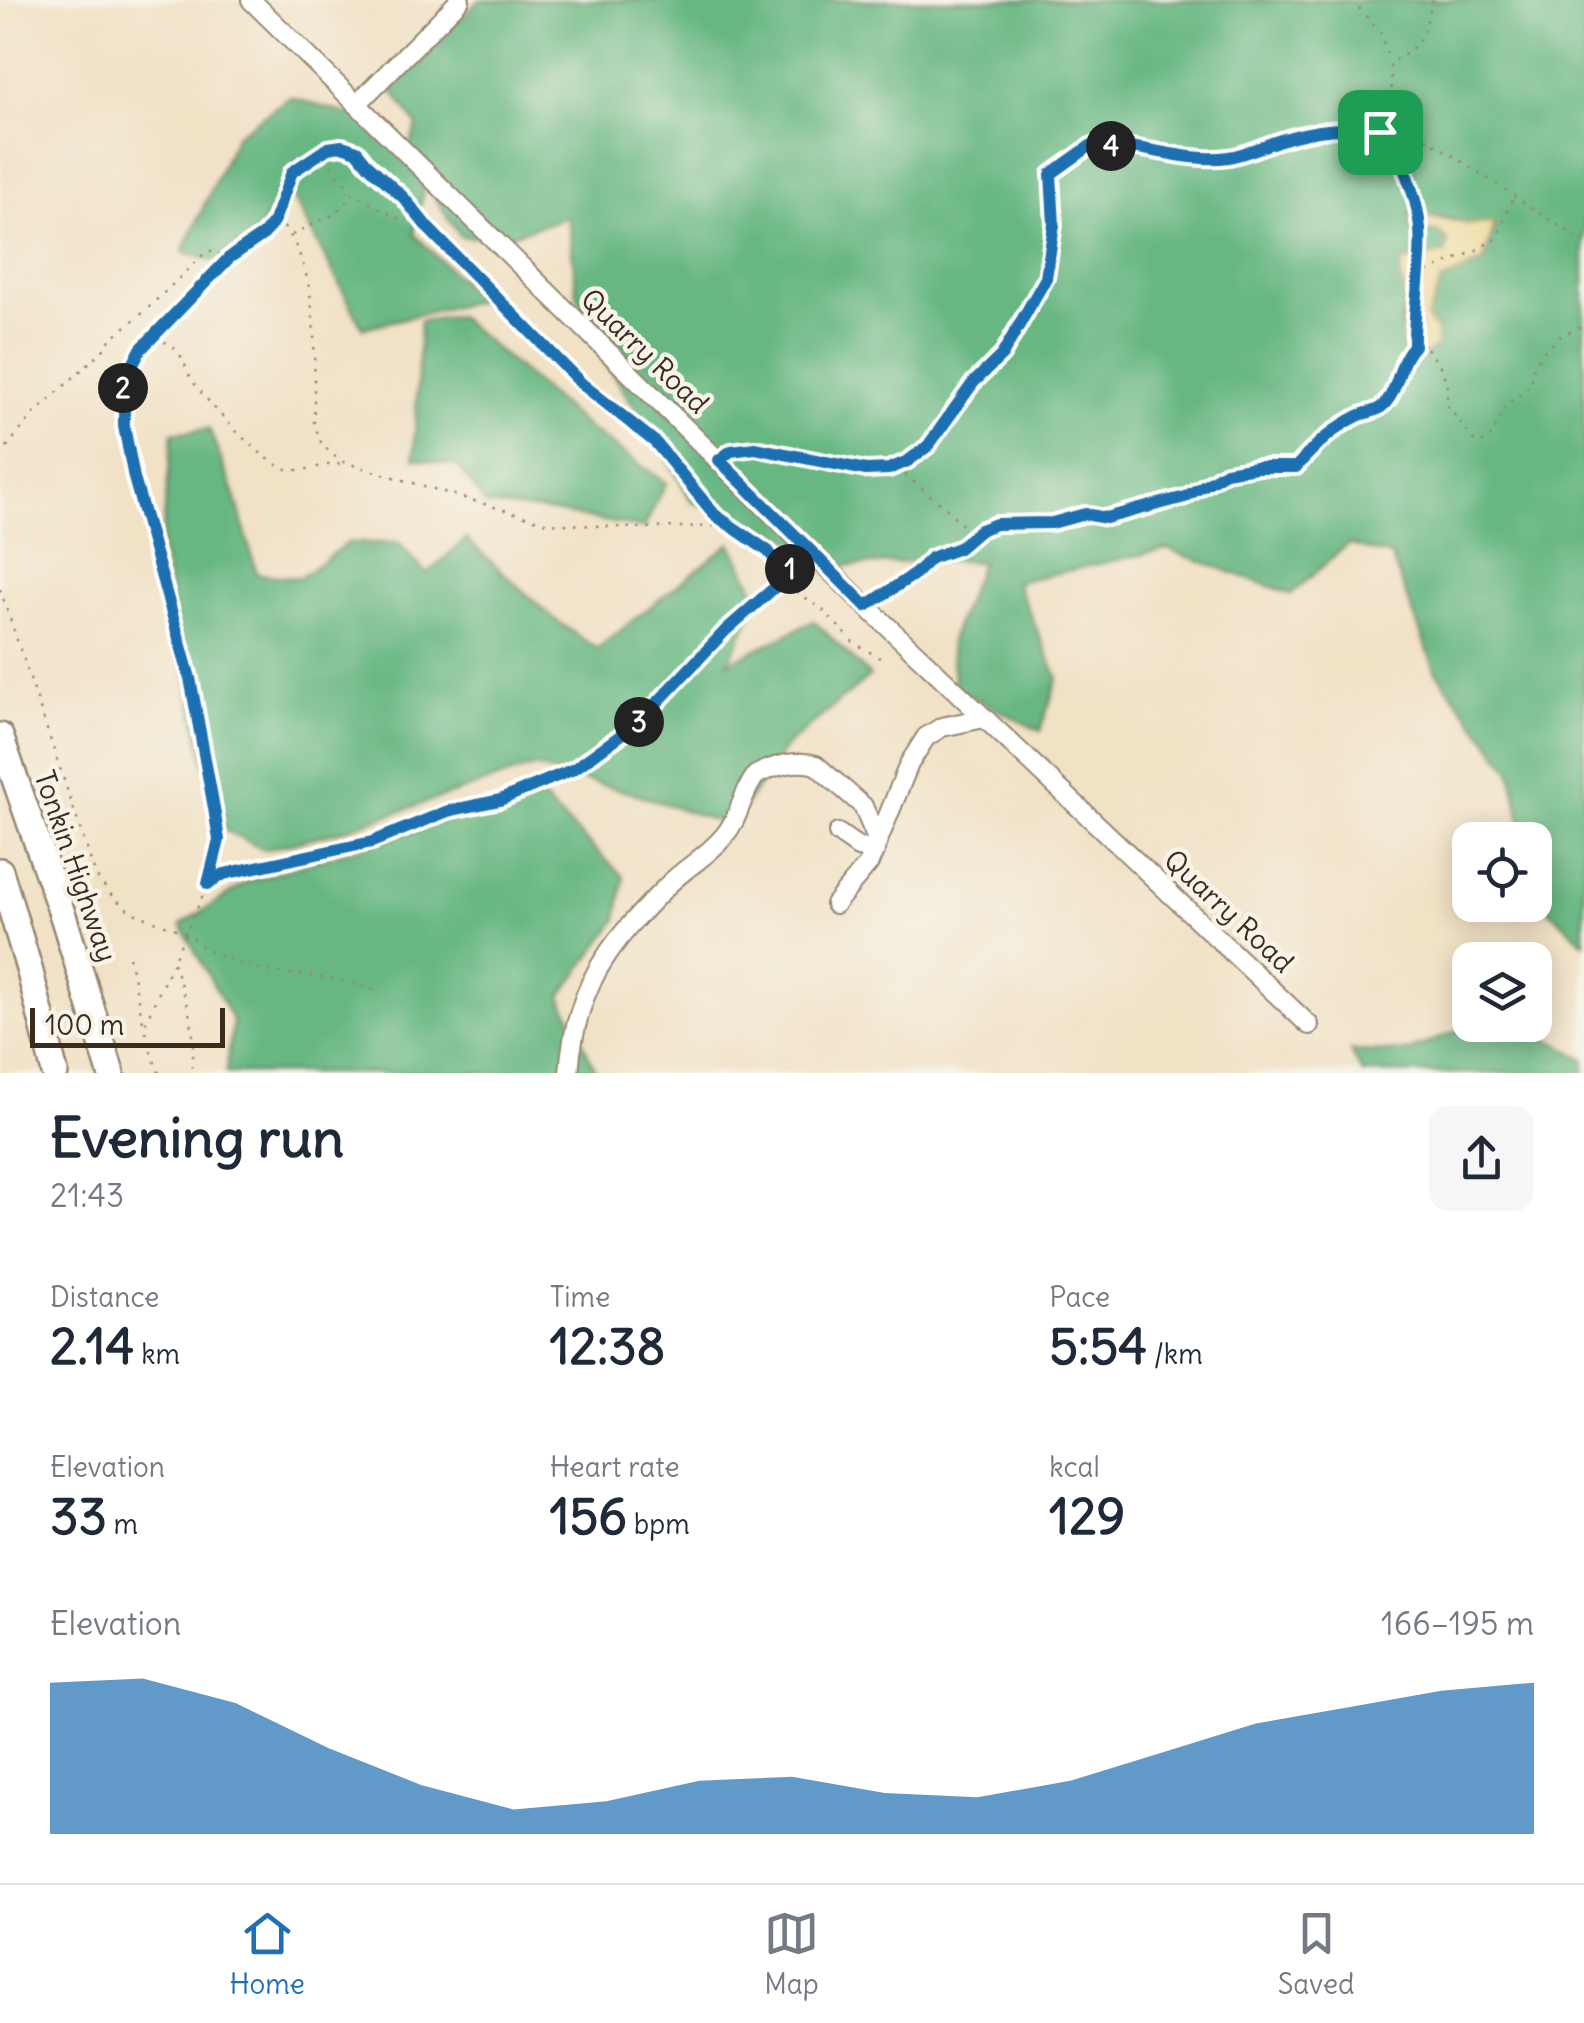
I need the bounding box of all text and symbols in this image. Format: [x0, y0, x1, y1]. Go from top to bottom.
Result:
pin [1338, 90, 1423, 175]
icon: arrive [1353, 105, 1408, 160]
pin: 4 [1086, 121, 1136, 171]
text: 4 [1103, 128, 1119, 164]
street label: Quarry Road [573, 281, 717, 421]
pin: 2 [98, 363, 148, 413]
text: 2 [115, 370, 131, 406]
pin: 1 [765, 544, 815, 594]
text: 1 [784, 551, 796, 587]
pin: 3 [614, 697, 664, 747]
text: 3 [631, 704, 647, 740]
street label: Tonkin Highway [26, 766, 126, 966]
map controls [1452, 822, 1552, 1042]
button: locate [1452, 822, 1552, 922]
street label: Quarry Road [1157, 842, 1301, 980]
button: layers [1452, 942, 1552, 1042]
scale bar [30, 1003, 225, 1048]
text: 100 m [45, 1007, 124, 1043]
text: Evening run [50, 1103, 344, 1172]
button: share [1429, 1106, 1534, 1211]
text: 21:43 [50, 1175, 124, 1216]
text: Distance [50, 1279, 159, 1315]
text: Time [550, 1279, 610, 1315]
text: Pace [1049, 1279, 1110, 1315]
text: 2.14 [50, 1315, 135, 1378]
text: 12:38 [550, 1315, 665, 1378]
text: 5:54 [1049, 1315, 1147, 1378]
text: km [135, 1336, 180, 1372]
text: /km [1147, 1336, 1203, 1372]
text: Elevation [50, 1449, 165, 1485]
text: Heart rate [550, 1449, 680, 1485]
text: kcal [1049, 1449, 1100, 1485]
text: 33 [50, 1485, 107, 1548]
text: 156 [550, 1485, 627, 1548]
text: 129 [1049, 1485, 1125, 1548]
text: m [107, 1506, 138, 1542]
text: bpm [627, 1506, 690, 1542]
text: Elevation [50, 1603, 181, 1644]
text: 166–195 m [1381, 1603, 1534, 1644]
tab: Home [229, 1906, 305, 2002]
tab: Map [764, 1906, 819, 2002]
tab: Saved [1278, 1906, 1355, 2002]

